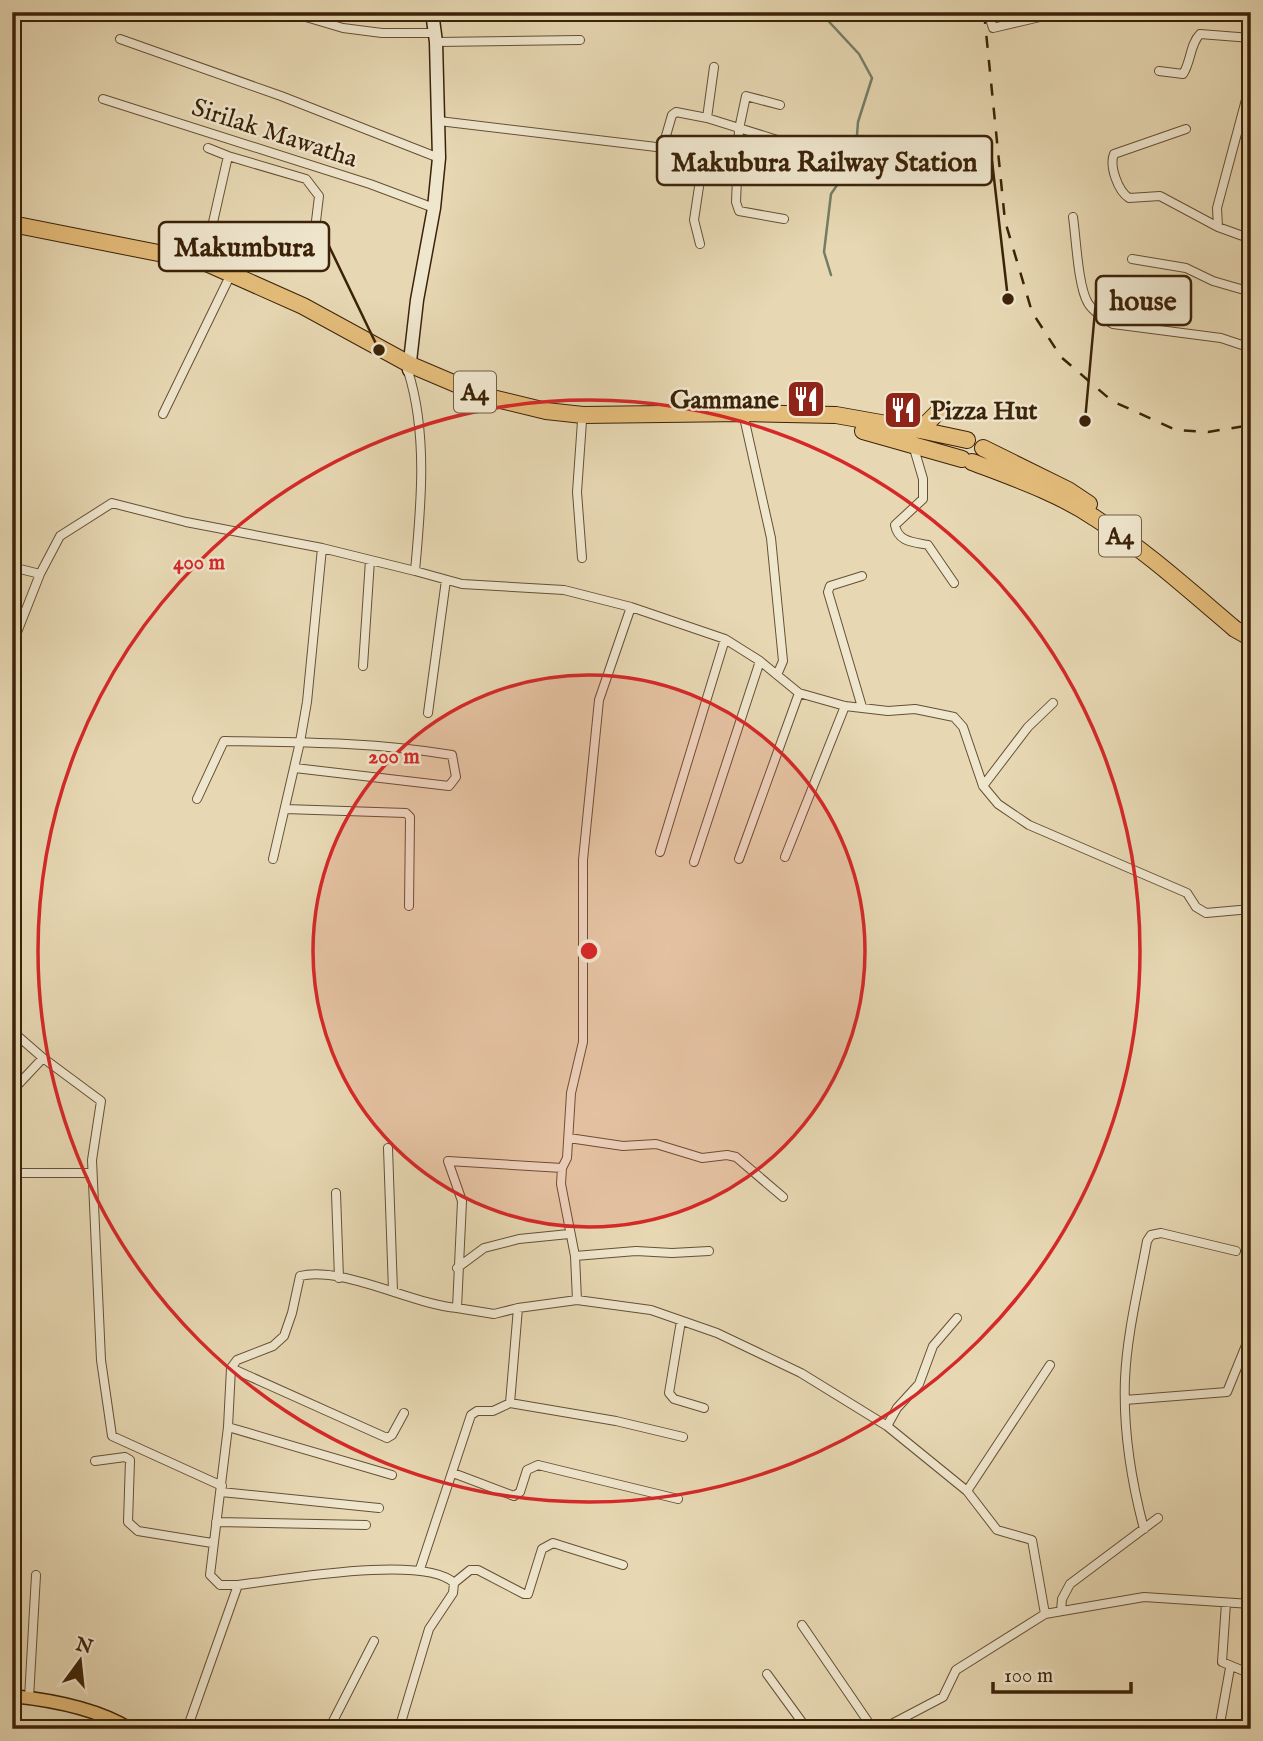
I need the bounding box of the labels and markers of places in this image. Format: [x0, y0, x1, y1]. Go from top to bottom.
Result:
callout: Makubura Railway Station [657, 136, 992, 185]
callout: Makumbura [159, 222, 329, 271]
callout: house [1096, 276, 1191, 325]
restaurant icon: Gammane [785, 378, 827, 420]
place label: Gammane [670, 384, 779, 417]
restaurant icon: Pizza Hut [882, 389, 924, 431]
place label: Pizza Hut [930, 395, 1037, 428]
centre of rings [577, 939, 601, 963]

